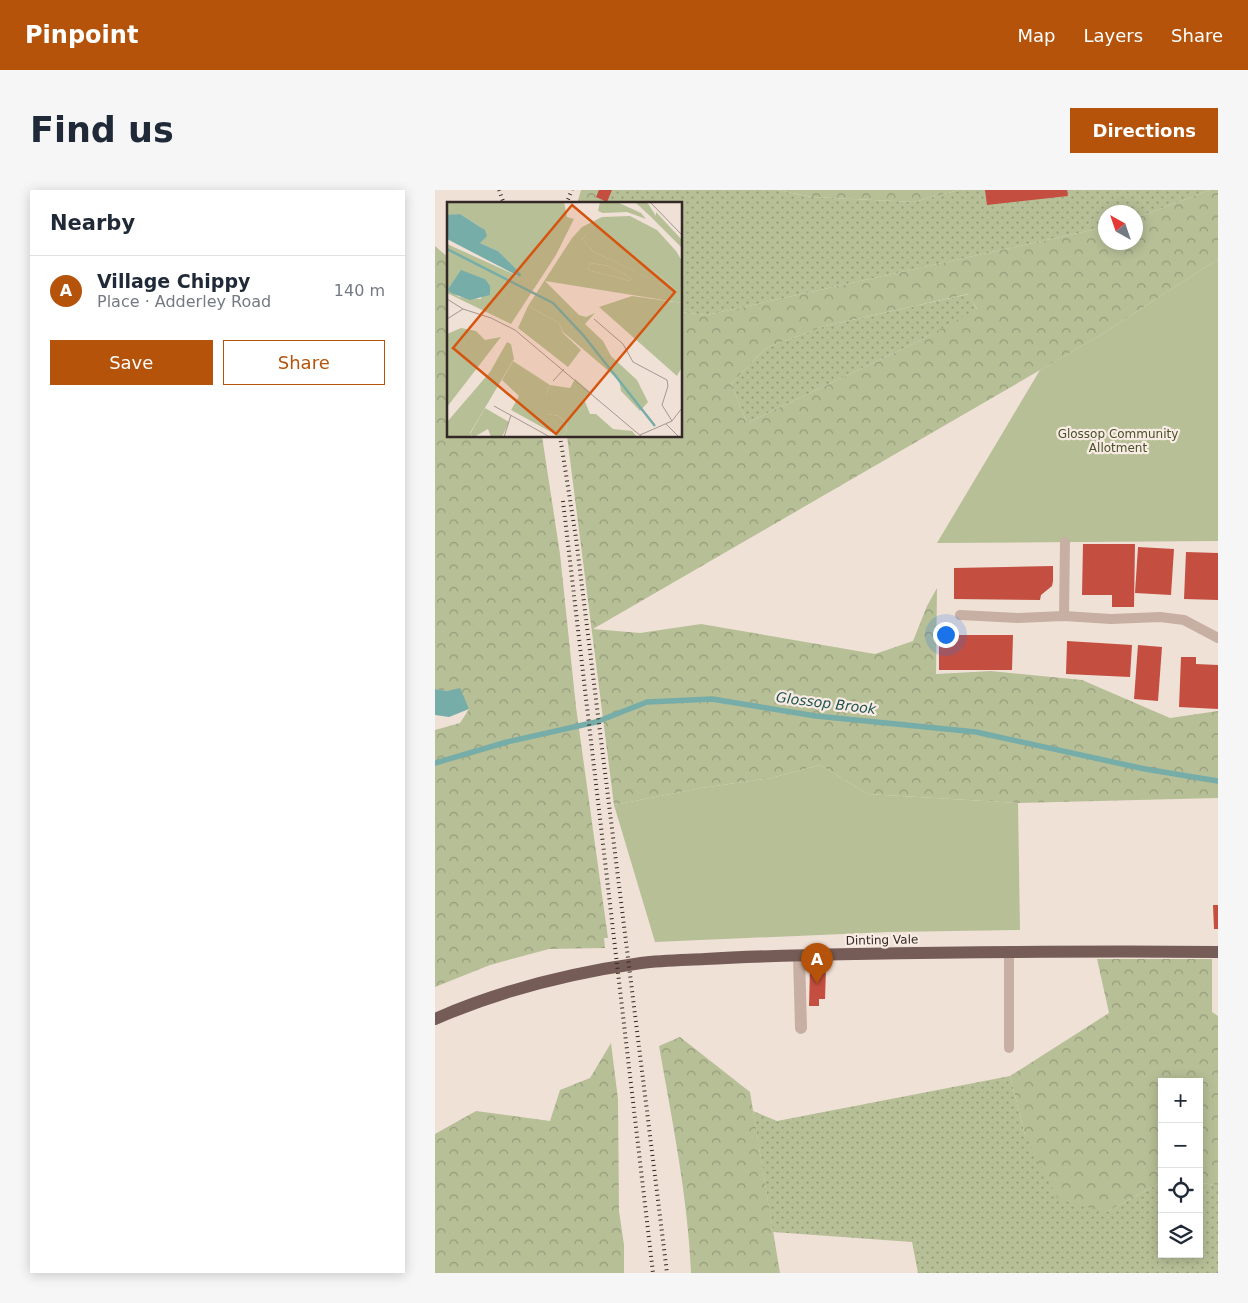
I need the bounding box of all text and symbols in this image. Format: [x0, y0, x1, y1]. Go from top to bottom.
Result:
text: Pinpoint [25, 21, 138, 49]
text: Map [1017, 25, 1055, 46]
text: Layers [1083, 25, 1143, 46]
text: Share [1171, 25, 1223, 46]
button: Directions [1070, 108, 1218, 153]
text: Find us [30, 110, 174, 150]
inset map [447, 202, 683, 438]
north arrow [1098, 205, 1143, 250]
text: Nearby [50, 211, 135, 235]
text: Village Chippy [97, 270, 250, 292]
text: A [60, 281, 72, 300]
text: 140 m [334, 281, 385, 300]
text: Place · Adderley Road [97, 292, 271, 311]
button: Save [50, 340, 213, 385]
button: Share [223, 340, 385, 385]
park label: Glossop Community Allotment [1058, 427, 1178, 455]
your location [933, 622, 959, 648]
water label: Glossop Brook [775, 689, 878, 717]
street label: Dinting Vale [846, 932, 918, 948]
pin: A [801, 943, 833, 984]
map controls [1158, 1078, 1203, 1258]
button: + [1158, 1078, 1203, 1123]
button: − [1158, 1123, 1203, 1168]
button: locate [1158, 1168, 1203, 1213]
button: layers [1158, 1213, 1203, 1258]

